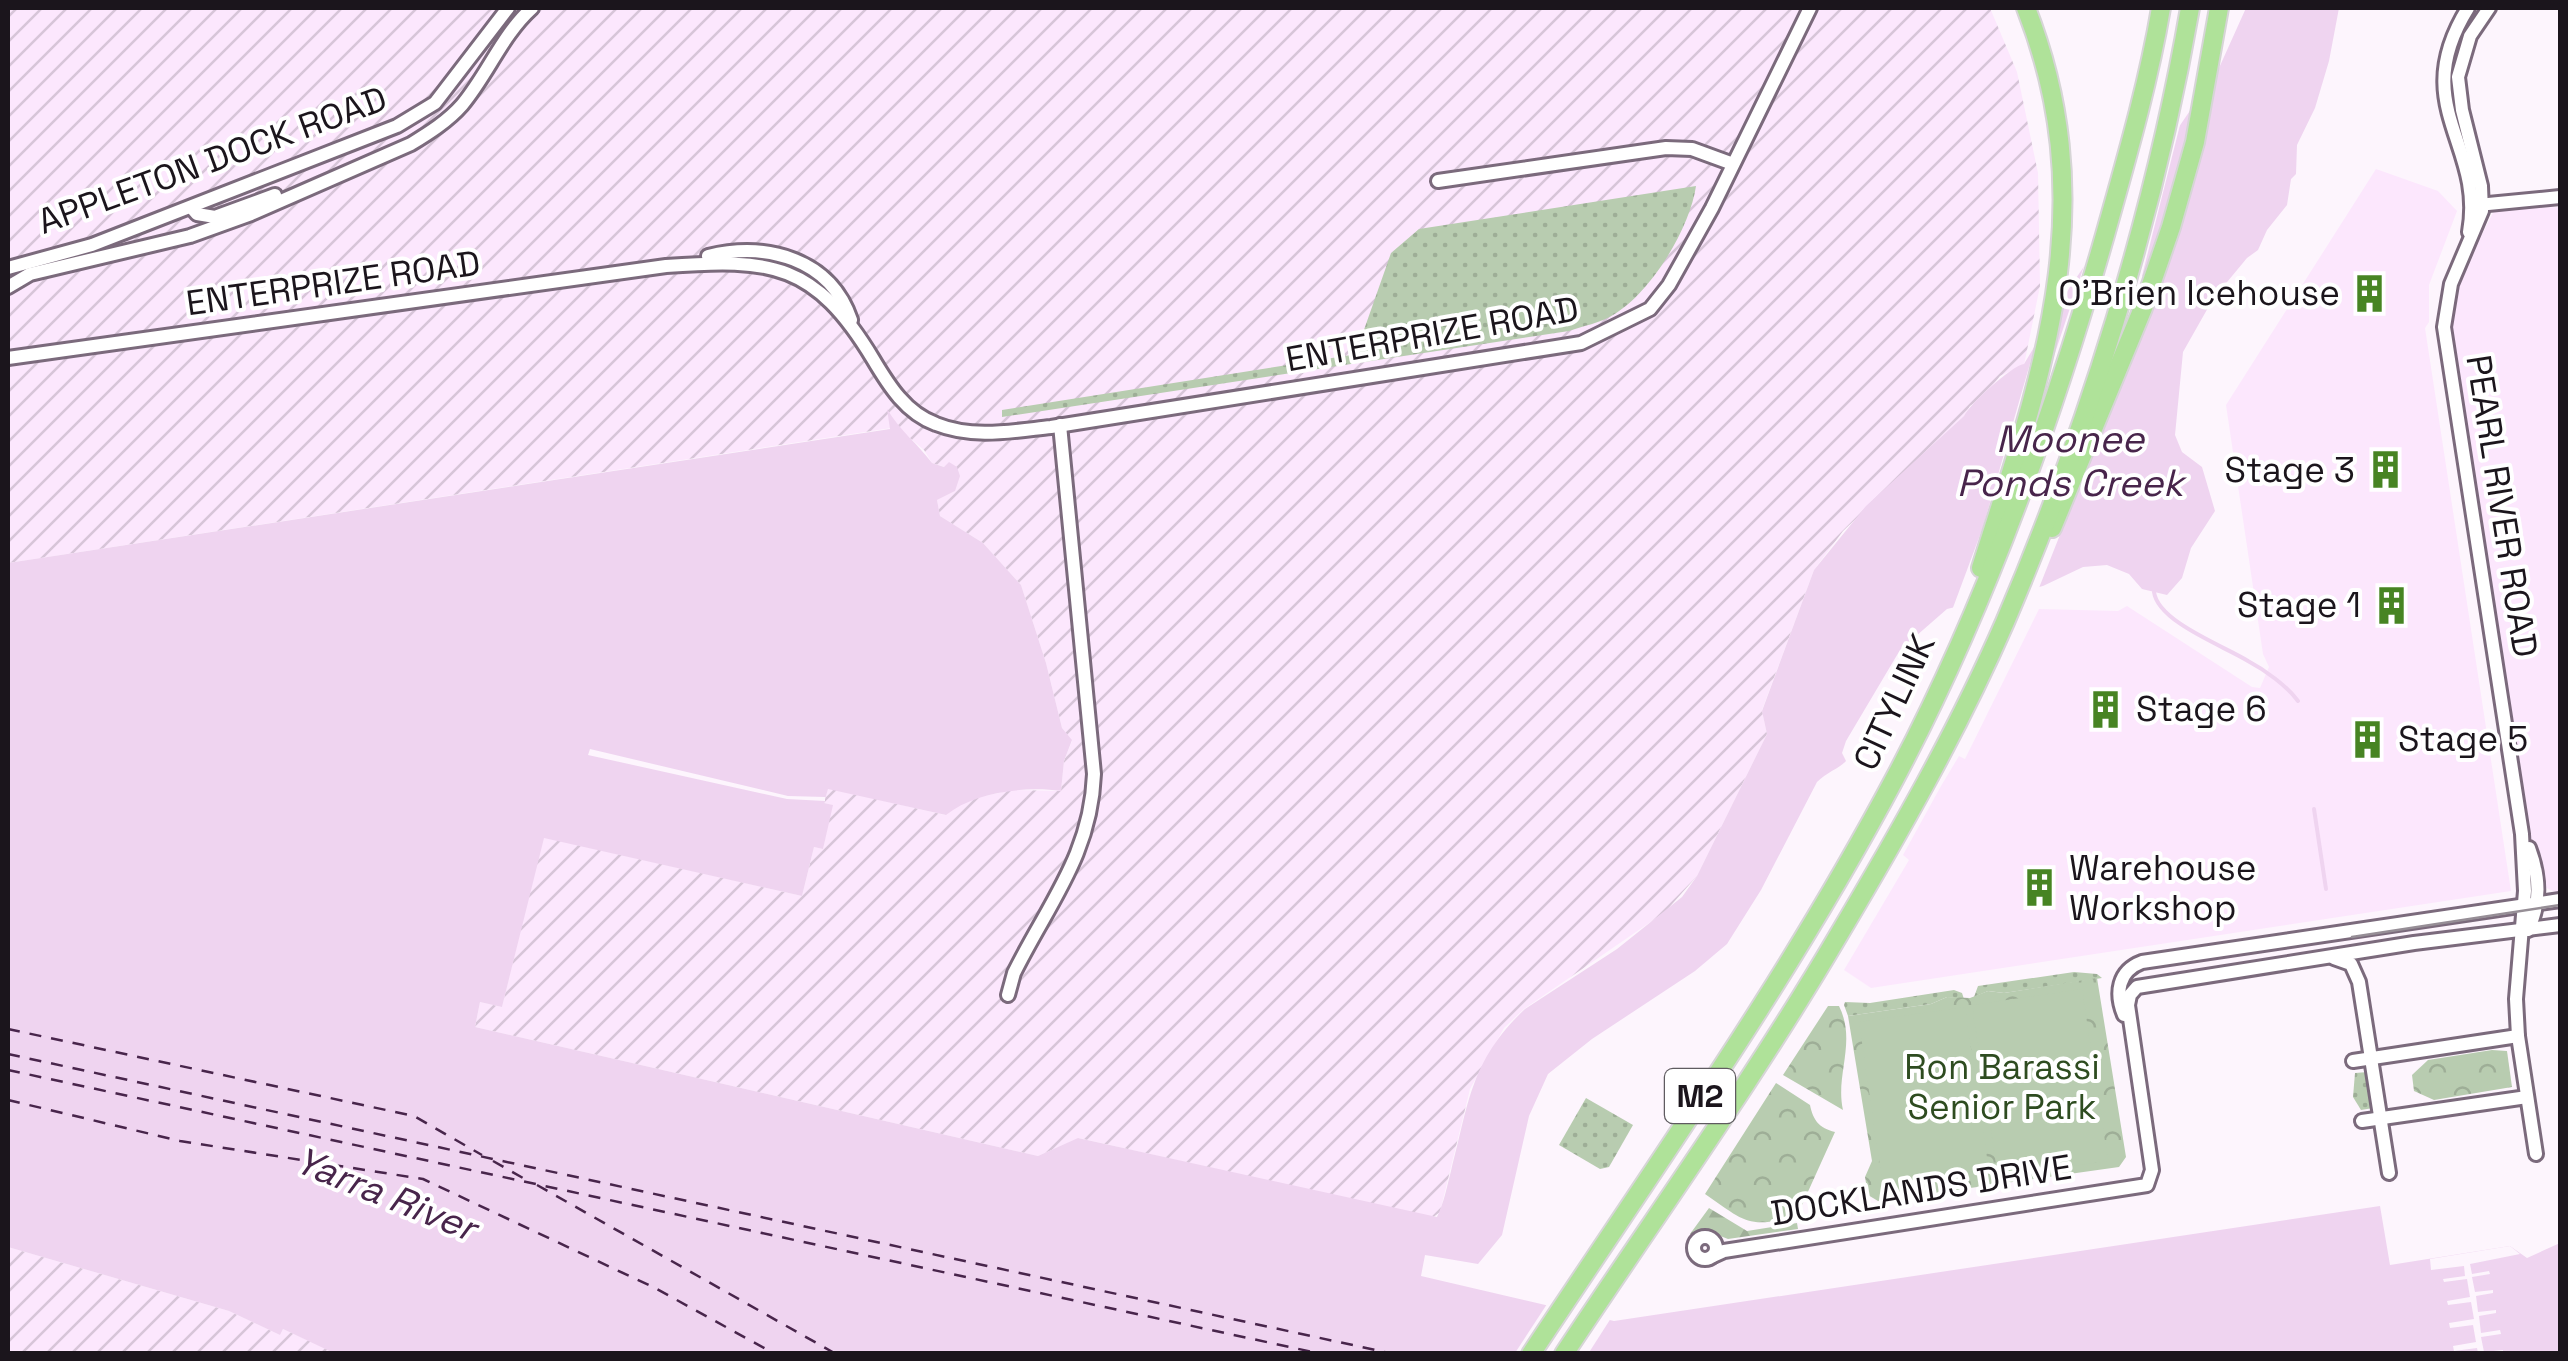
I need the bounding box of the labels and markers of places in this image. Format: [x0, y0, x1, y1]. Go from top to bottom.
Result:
place label: O'Brien Icehouse [2058, 271, 2340, 315]
building icon: O'Brien Icehouse [2349, 272, 2391, 314]
place label: Stage 3 [2225, 448, 2355, 492]
building icon: Stage 3 [2364, 449, 2406, 491]
place label: Stage 1 [2237, 583, 2361, 627]
building icon: Stage 1 [2370, 584, 2412, 626]
place label: Stage 6 [2136, 687, 2267, 731]
building icon: Stage 6 [2085, 688, 2127, 730]
place label: Stage 5 [2398, 717, 2528, 761]
building icon: Stage 5 [2347, 718, 2389, 760]
place label: Warehouse Workshop [2069, 846, 2256, 930]
building icon: Warehouse Workshop [2018, 867, 2060, 909]

